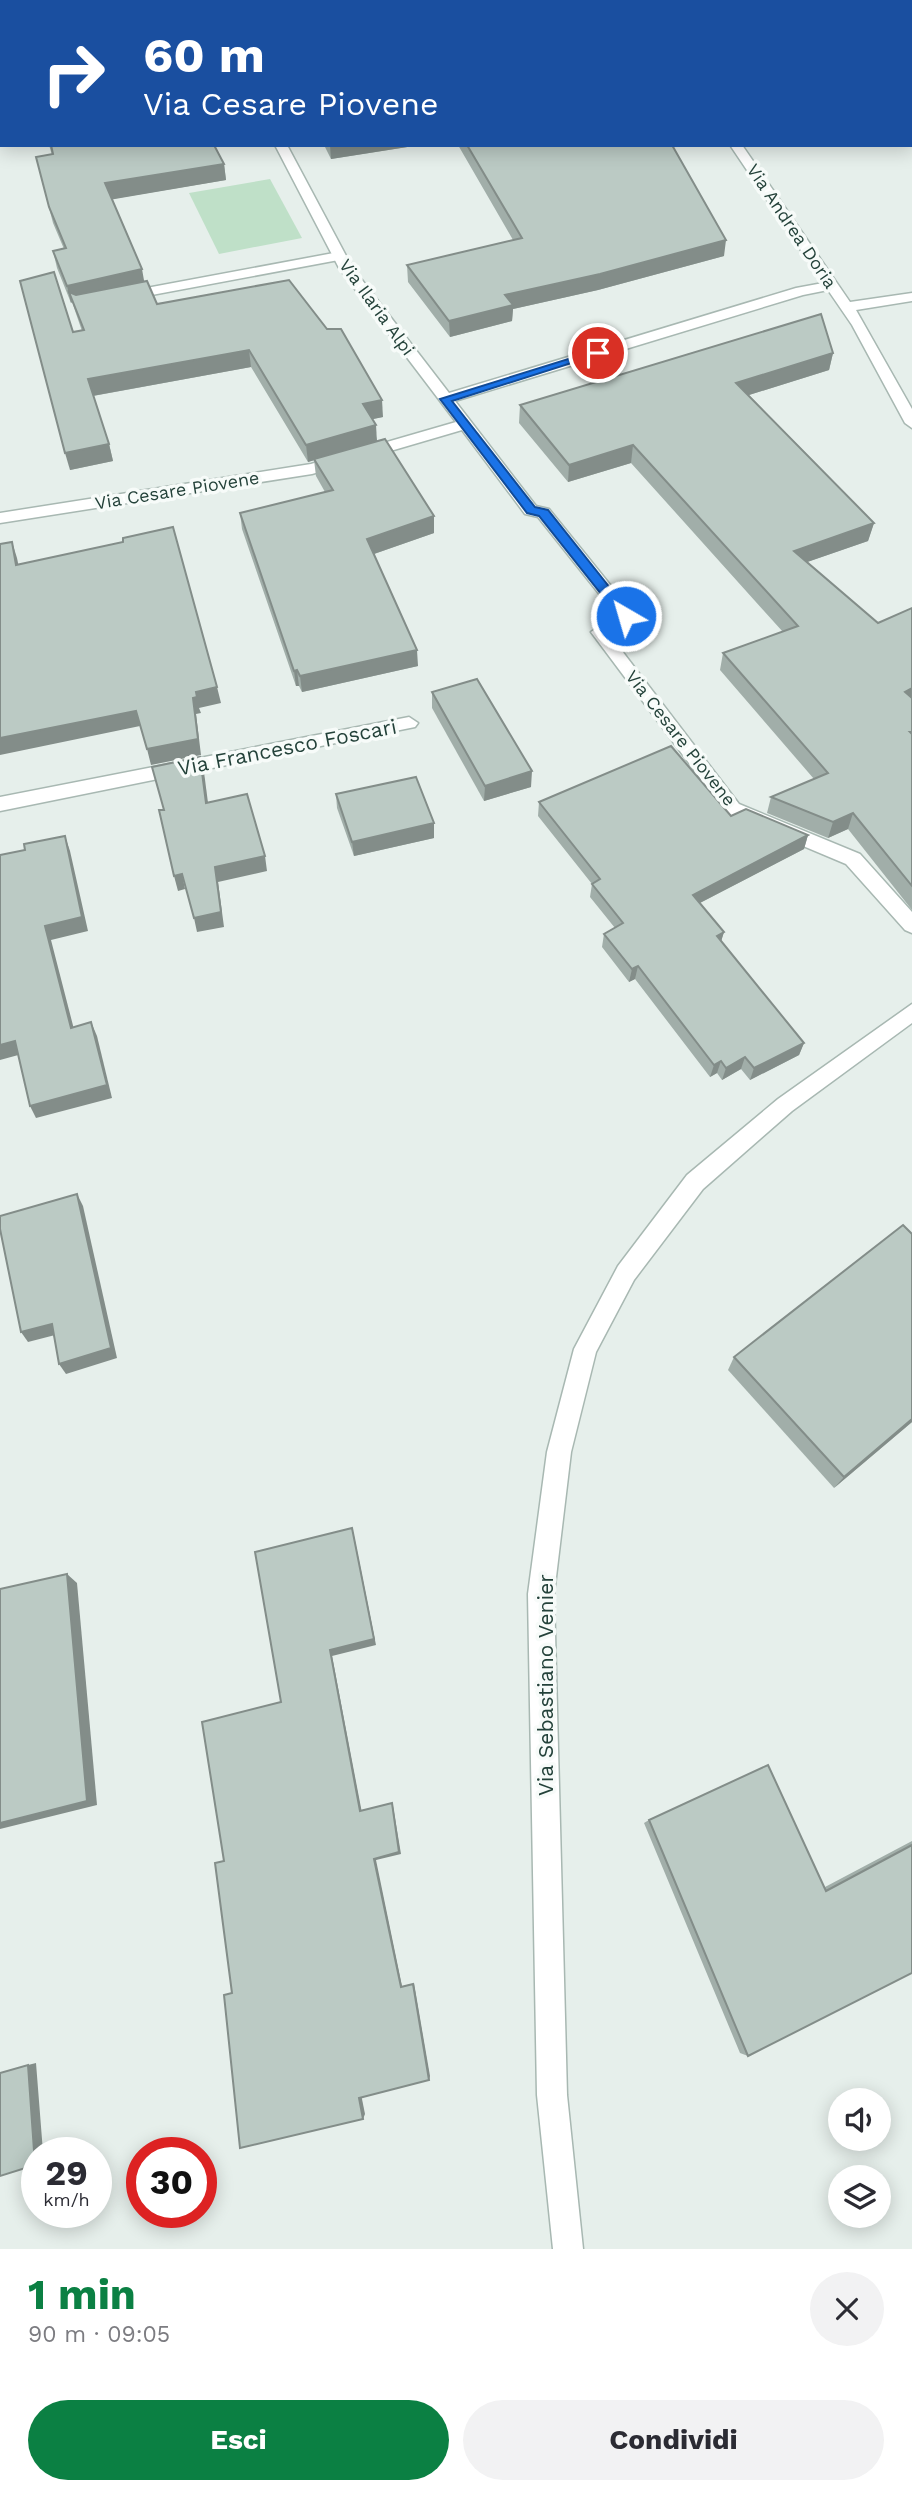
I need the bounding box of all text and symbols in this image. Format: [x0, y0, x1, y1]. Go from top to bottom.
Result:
text: 60 m [143, 26, 265, 84]
icon: right [28, 28, 119, 119]
text: Via Cesare Piovene [143, 85, 438, 123]
street label: Via Andrea Doria [743, 160, 841, 292]
street label: Via Ilaria Alpi [335, 255, 419, 359]
pin [568, 323, 628, 383]
icon: arrive [579, 334, 617, 372]
street label: Via Cesare Piovene [93, 467, 261, 513]
position arrow [589, 579, 663, 653]
street label: Via Cesare Piovene [622, 666, 740, 810]
street label: Via Francesco Foscari [175, 714, 399, 780]
street label: Via Sebastiano Venier [533, 1574, 558, 1796]
map controls [828, 2088, 891, 2228]
button: sound [828, 2088, 891, 2151]
speed limit sign: 30 [126, 2137, 217, 2228]
text: 29 [45, 2152, 88, 2194]
button: layers [828, 2165, 891, 2228]
text: km/h [43, 2189, 90, 2210]
text: 1 min [28, 2270, 136, 2319]
button: close [810, 2272, 884, 2346]
text: 90 m · 09:05 [28, 2321, 170, 2348]
button: Esci [28, 2400, 449, 2480]
button: Condividi [463, 2400, 884, 2480]

